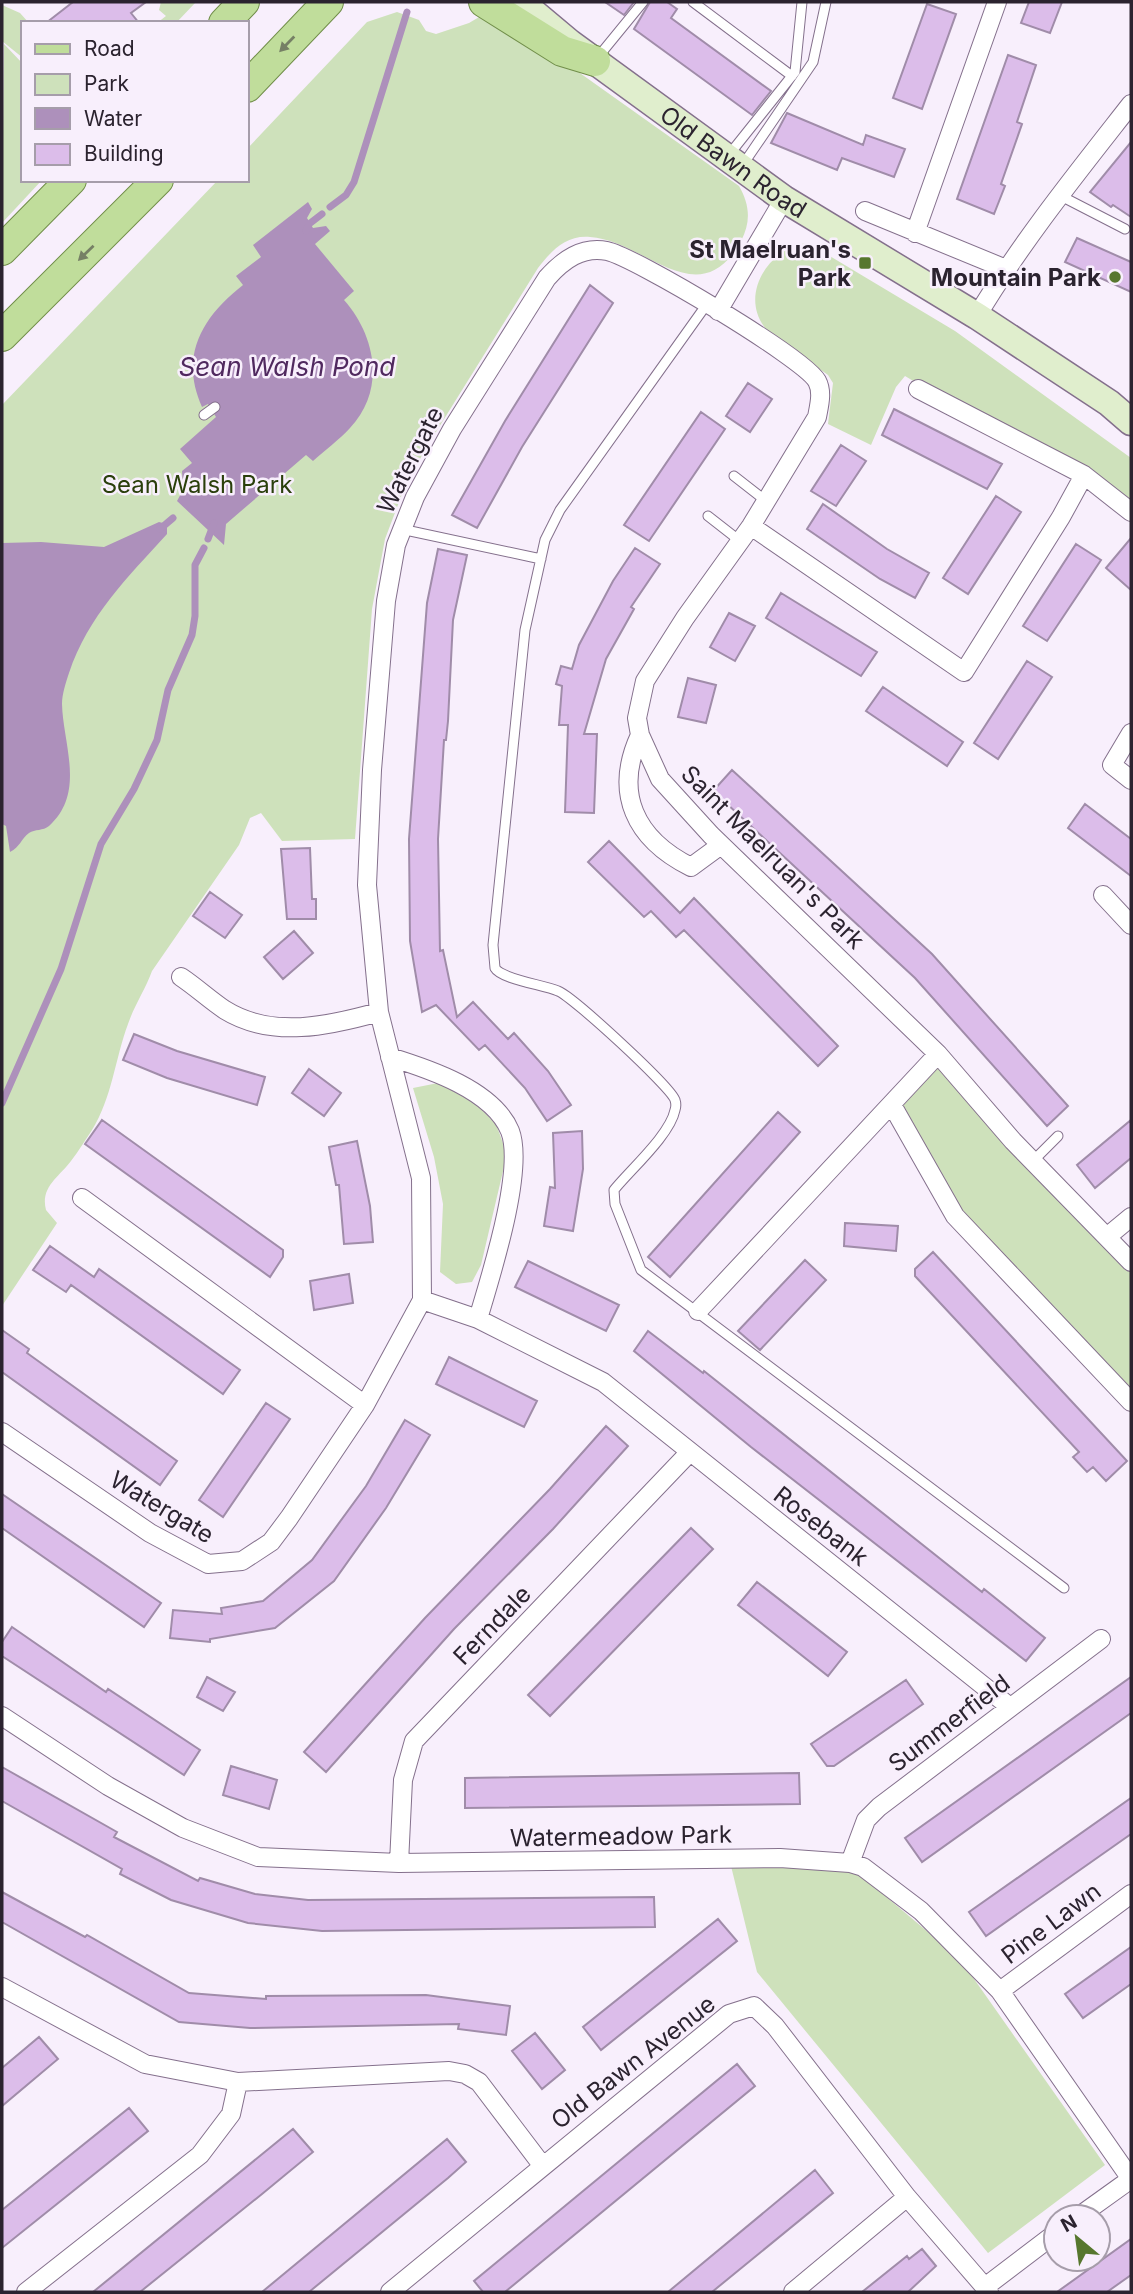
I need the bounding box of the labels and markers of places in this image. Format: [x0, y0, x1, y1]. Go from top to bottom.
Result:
place label: St Maelruan's Park [689, 235, 851, 292]
marker: St Maelruan's Park [857, 255, 873, 271]
place label: Mountain Park [931, 263, 1101, 292]
marker: Mountain Park [1107, 269, 1123, 285]

